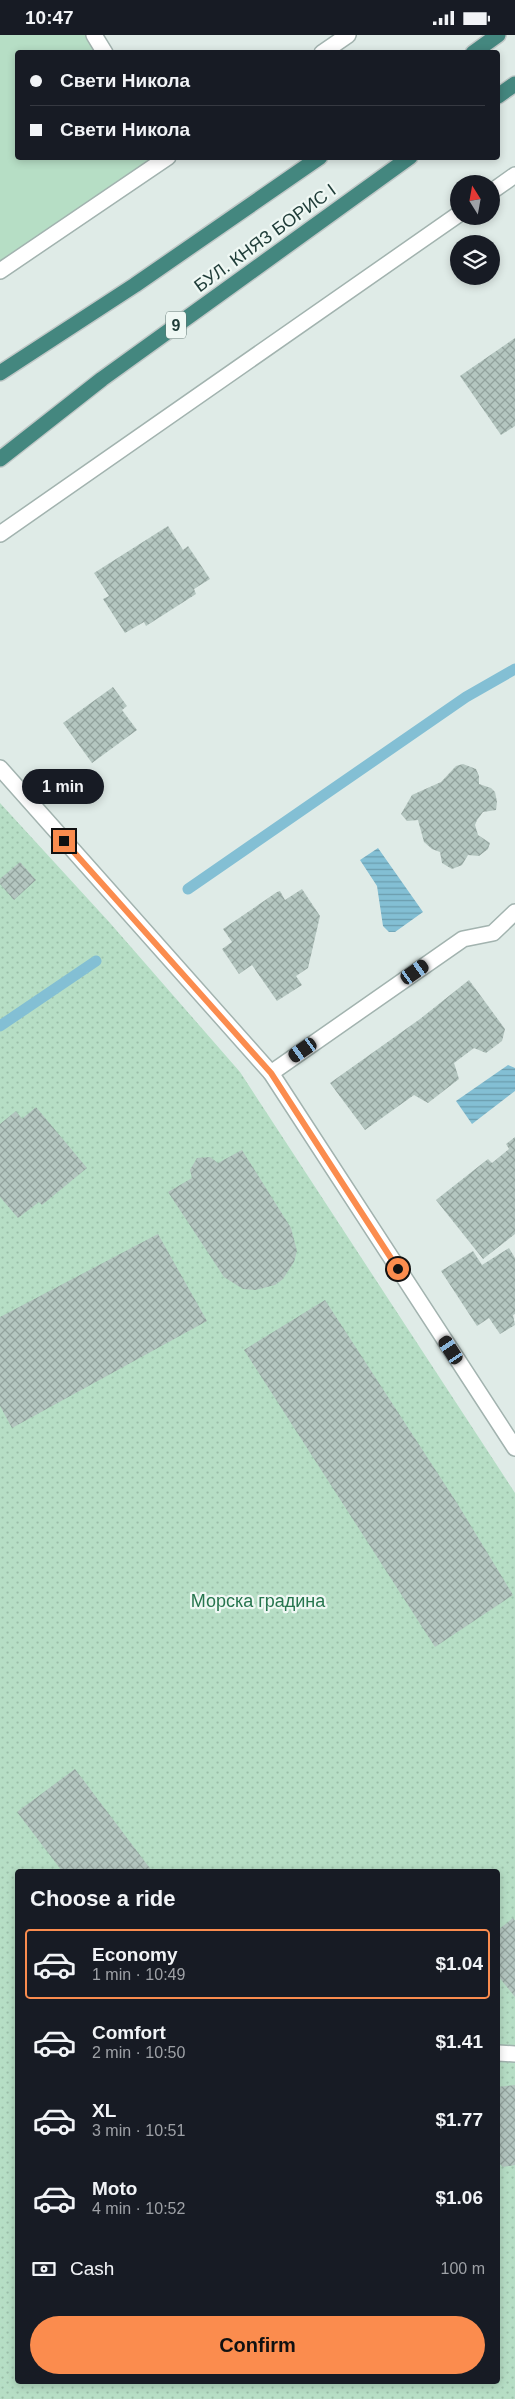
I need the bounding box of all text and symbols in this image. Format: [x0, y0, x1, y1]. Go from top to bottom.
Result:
text: 10:47 [25, 7, 74, 28]
text: Свети Никола [60, 70, 190, 91]
text: Свети Никола [60, 119, 190, 140]
north arrow [450, 175, 500, 225]
map controls [450, 175, 500, 285]
street label: БУЛ. КНЯЗ БОРИС I [190, 180, 340, 296]
button: layers [450, 235, 500, 285]
road number: 9 [166, 311, 186, 339]
callout: 1 min [23, 769, 105, 803]
text: 1 min [42, 778, 84, 795]
route end [53, 830, 75, 852]
car [398, 957, 431, 987]
car [286, 1035, 319, 1065]
route start [387, 1258, 409, 1280]
car [436, 1333, 465, 1367]
park label: Морска градина [191, 1591, 326, 1611]
text: Choose a ride [30, 1886, 175, 1911]
icon: car [32, 1942, 77, 1987]
text: Economy [92, 1944, 178, 1965]
text: $1.04 [435, 1953, 483, 1974]
text: 1 min · 10:49 [92, 1966, 185, 1983]
icon: car [32, 2020, 77, 2065]
text: Comfort [92, 2022, 166, 2043]
text: $1.41 [435, 2031, 483, 2052]
text: 2 min · 10:50 [92, 2044, 185, 2061]
icon: car [32, 2098, 77, 2143]
text: XL [92, 2100, 116, 2121]
text: $1.77 [435, 2109, 483, 2130]
text: 3 min · 10:51 [92, 2122, 185, 2139]
icon: car [32, 2176, 77, 2221]
text: Moto [92, 2178, 137, 2199]
text: $1.06 [435, 2187, 483, 2208]
text: 4 min · 10:52 [92, 2200, 185, 2217]
icon: cash [30, 2255, 58, 2283]
text: Cash [70, 2258, 114, 2279]
text: 100 m [441, 2260, 485, 2277]
button: Confirm [30, 2316, 485, 2374]

